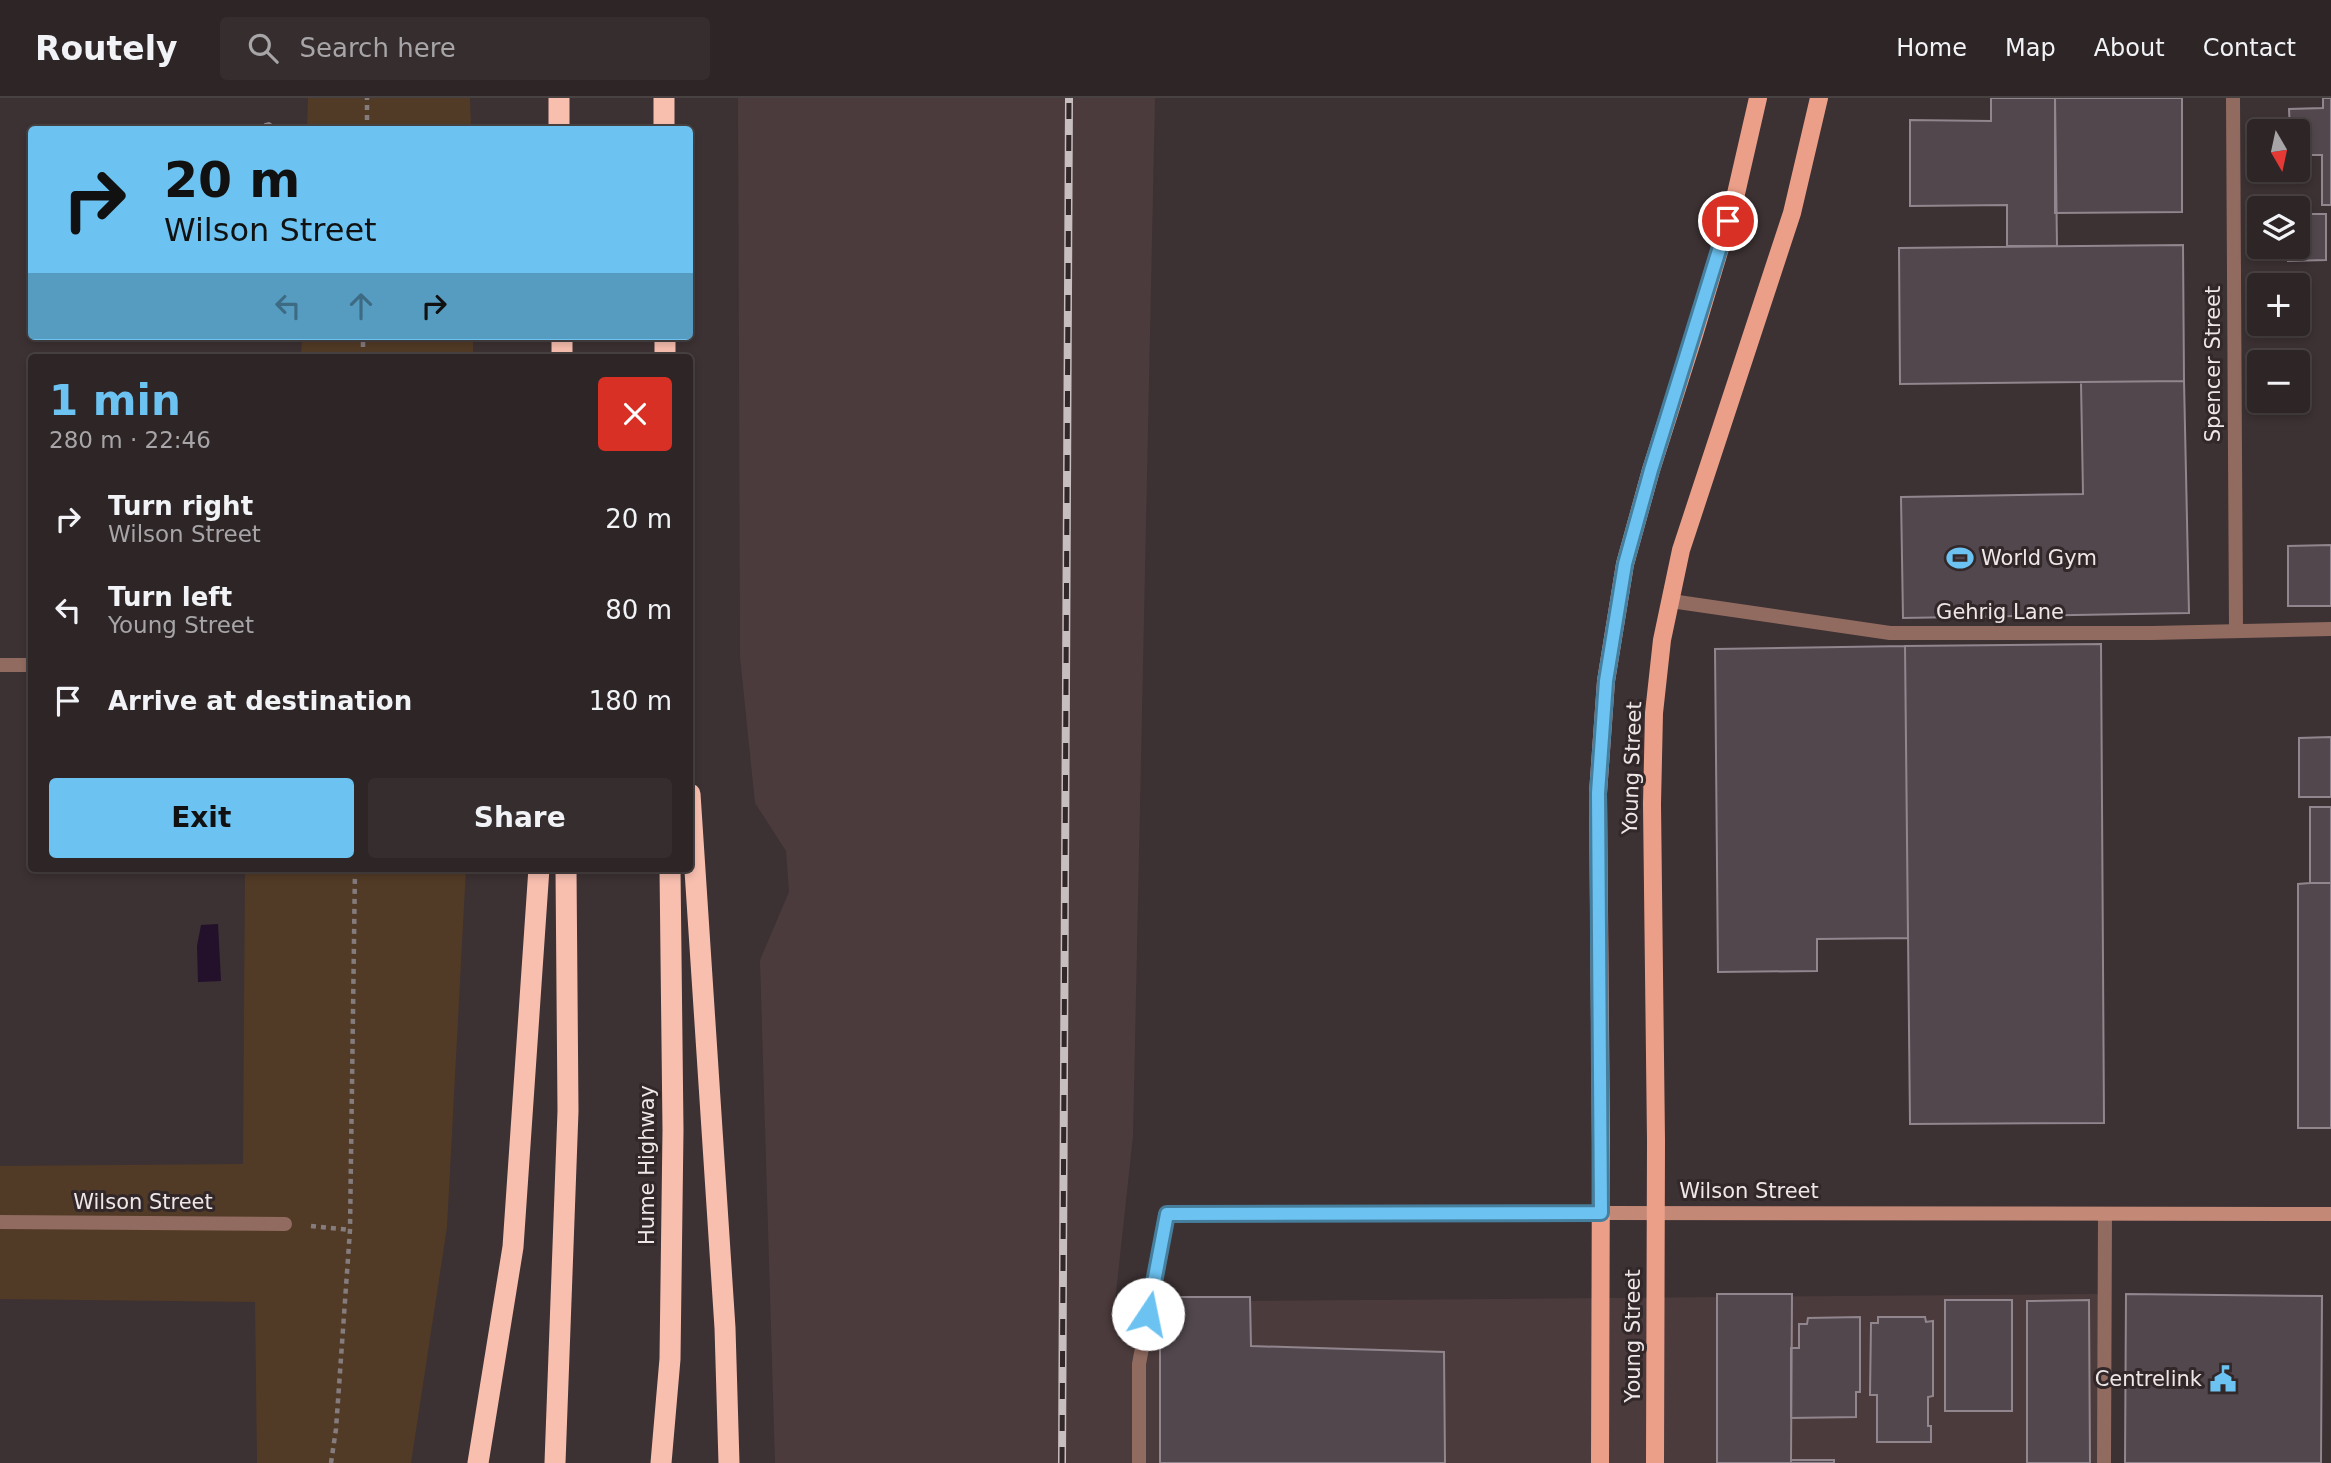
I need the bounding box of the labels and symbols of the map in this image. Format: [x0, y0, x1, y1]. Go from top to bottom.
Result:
north arrow [2247, 119, 2310, 182]
pin [1698, 191, 1758, 251]
street label: Spencer Street [2201, 286, 2225, 442]
sports icon: World Gym [1945, 543, 1975, 573]
place label: World Gym [1981, 546, 2097, 570]
street label: Gehrig Lane [1936, 600, 2064, 624]
street label: Young Street [1618, 701, 1646, 836]
street label: Hume Highway [635, 1085, 659, 1245]
street label: Wilson Street [1679, 1179, 1819, 1203]
street label: Wilson Street [73, 1190, 213, 1214]
street label: Young Street [1621, 1269, 1645, 1404]
position arrow [1111, 1277, 1185, 1351]
public building icon: Centrelink [2208, 1364, 2238, 1394]
place label: Centrelink [2095, 1367, 2203, 1391]

